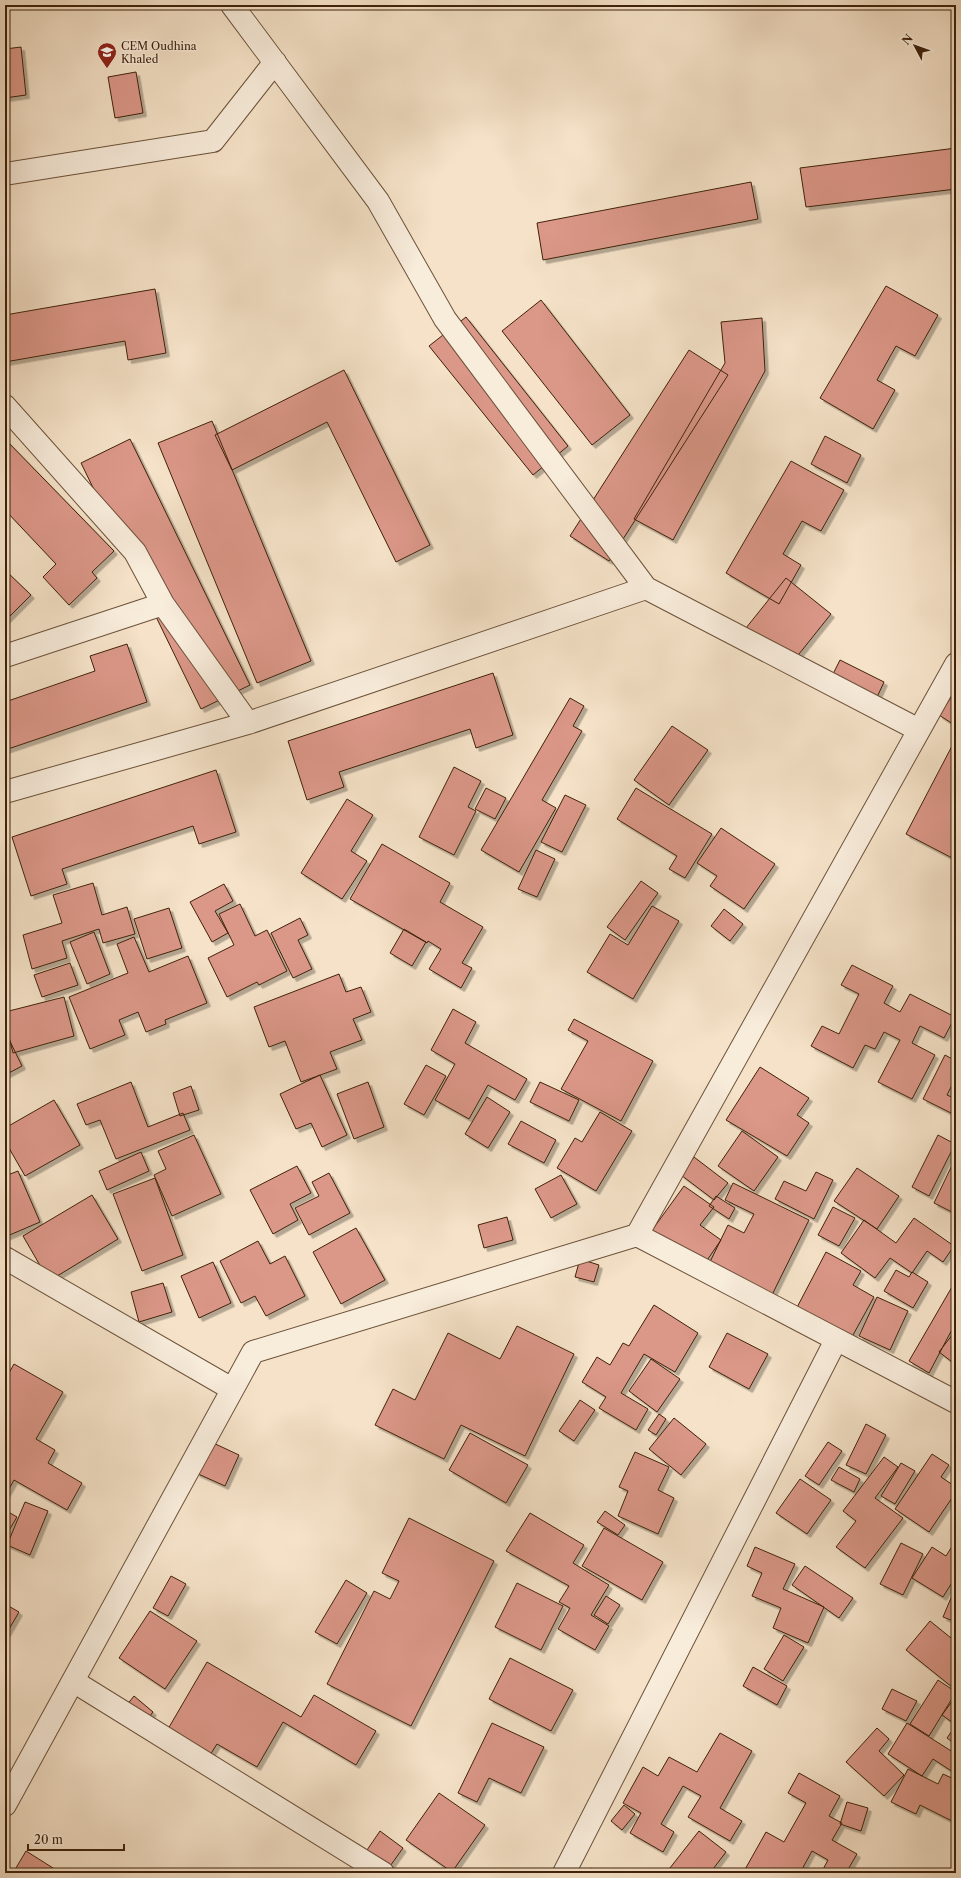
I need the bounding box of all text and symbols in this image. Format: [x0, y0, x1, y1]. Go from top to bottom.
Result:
north arrow [895, 26, 935, 66]
text: N [899, 31, 916, 48]
place label: CEM Oudhina Khaled [121, 39, 197, 66]
school or university icon: CEM Oudhina Khaled [96, 41, 118, 69]
scale bar [28, 1826, 124, 1852]
text: 20 m [34, 1832, 63, 1847]

